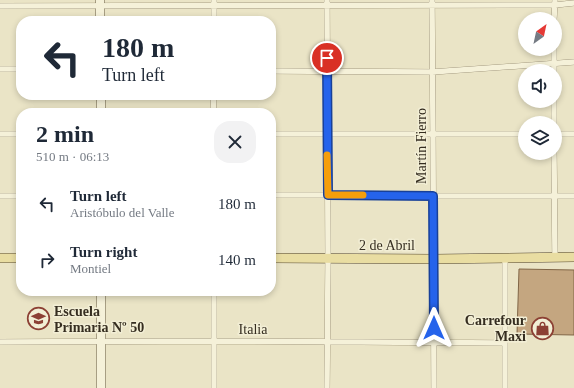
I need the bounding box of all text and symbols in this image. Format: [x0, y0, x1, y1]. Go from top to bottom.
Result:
north arrow [518, 12, 562, 56]
map controls [518, 12, 562, 160]
icon: left [36, 32, 88, 84]
text: 180 m [102, 32, 174, 63]
pin [310, 41, 344, 75]
icon: arrive [316, 47, 338, 69]
button: sound [518, 64, 562, 108]
text: Turn left [102, 65, 165, 85]
street label: Martín Fierro [414, 108, 429, 184]
button: layers [518, 116, 562, 160]
text: 2 min [36, 121, 94, 147]
button: close [214, 121, 256, 163]
text: 510 m · 06:13 [36, 149, 109, 164]
text: Turn left [70, 188, 127, 204]
icon: left [36, 193, 58, 215]
text: 180 m [218, 196, 256, 212]
text: Aristóbulo del Valle [70, 205, 174, 220]
street label: 2 de Abril [359, 238, 415, 253]
text: Turn right [70, 244, 137, 260]
icon: right [36, 249, 58, 271]
text: 140 m [218, 252, 256, 268]
text: Montiel [70, 261, 111, 276]
place label: Escuela Primaria Nº 50 [54, 304, 144, 335]
school or university icon: Escuela Primaria Nº 50 [25, 306, 51, 332]
position arrow [413, 307, 455, 349]
place label: Carrefour Maxi [465, 313, 526, 344]
shop icon: Carrefour Maxi [529, 315, 555, 341]
street label: Italia [239, 322, 268, 337]

